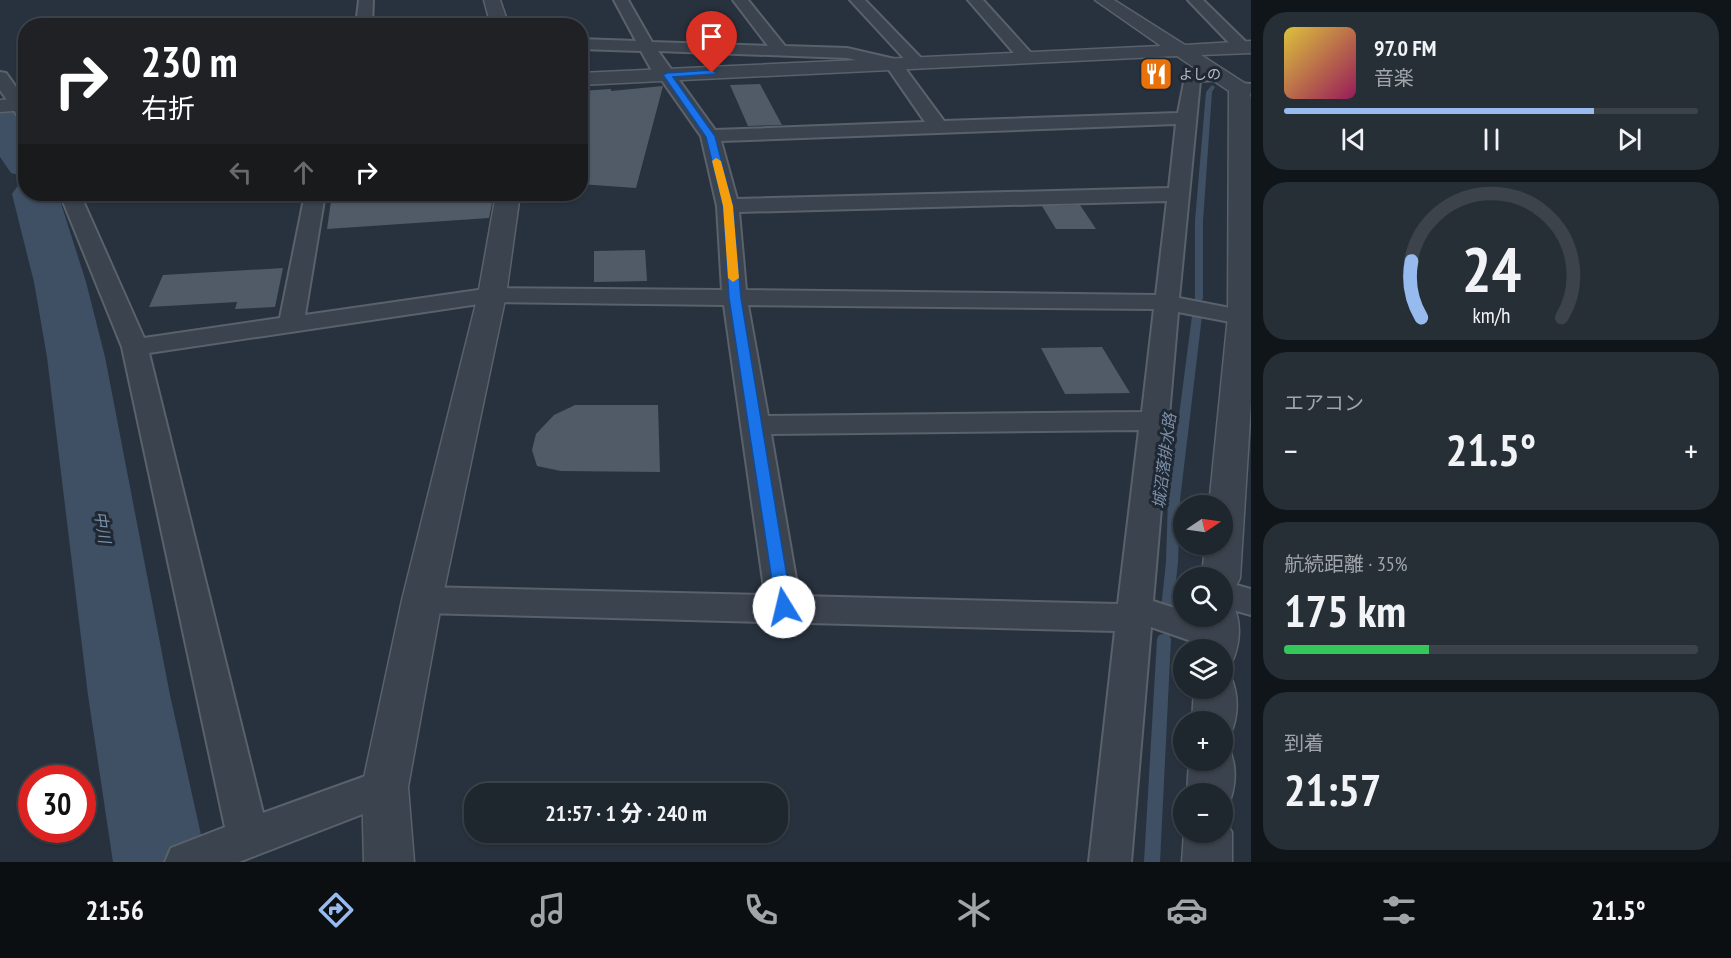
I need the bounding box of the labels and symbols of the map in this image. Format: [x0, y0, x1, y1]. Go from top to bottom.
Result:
pin [686, 11, 737, 73]
restaurant icon: よしの [1138, 56, 1174, 92]
place label: よしの [1179, 65, 1221, 83]
water label: 城沼落排水路 [1148, 410, 1180, 510]
north arrow [1173, 495, 1233, 555]
water label: 中川 [91, 510, 116, 546]
position arrow [752, 575, 816, 639]
speed limit sign: 30 [18, 765, 96, 843]

